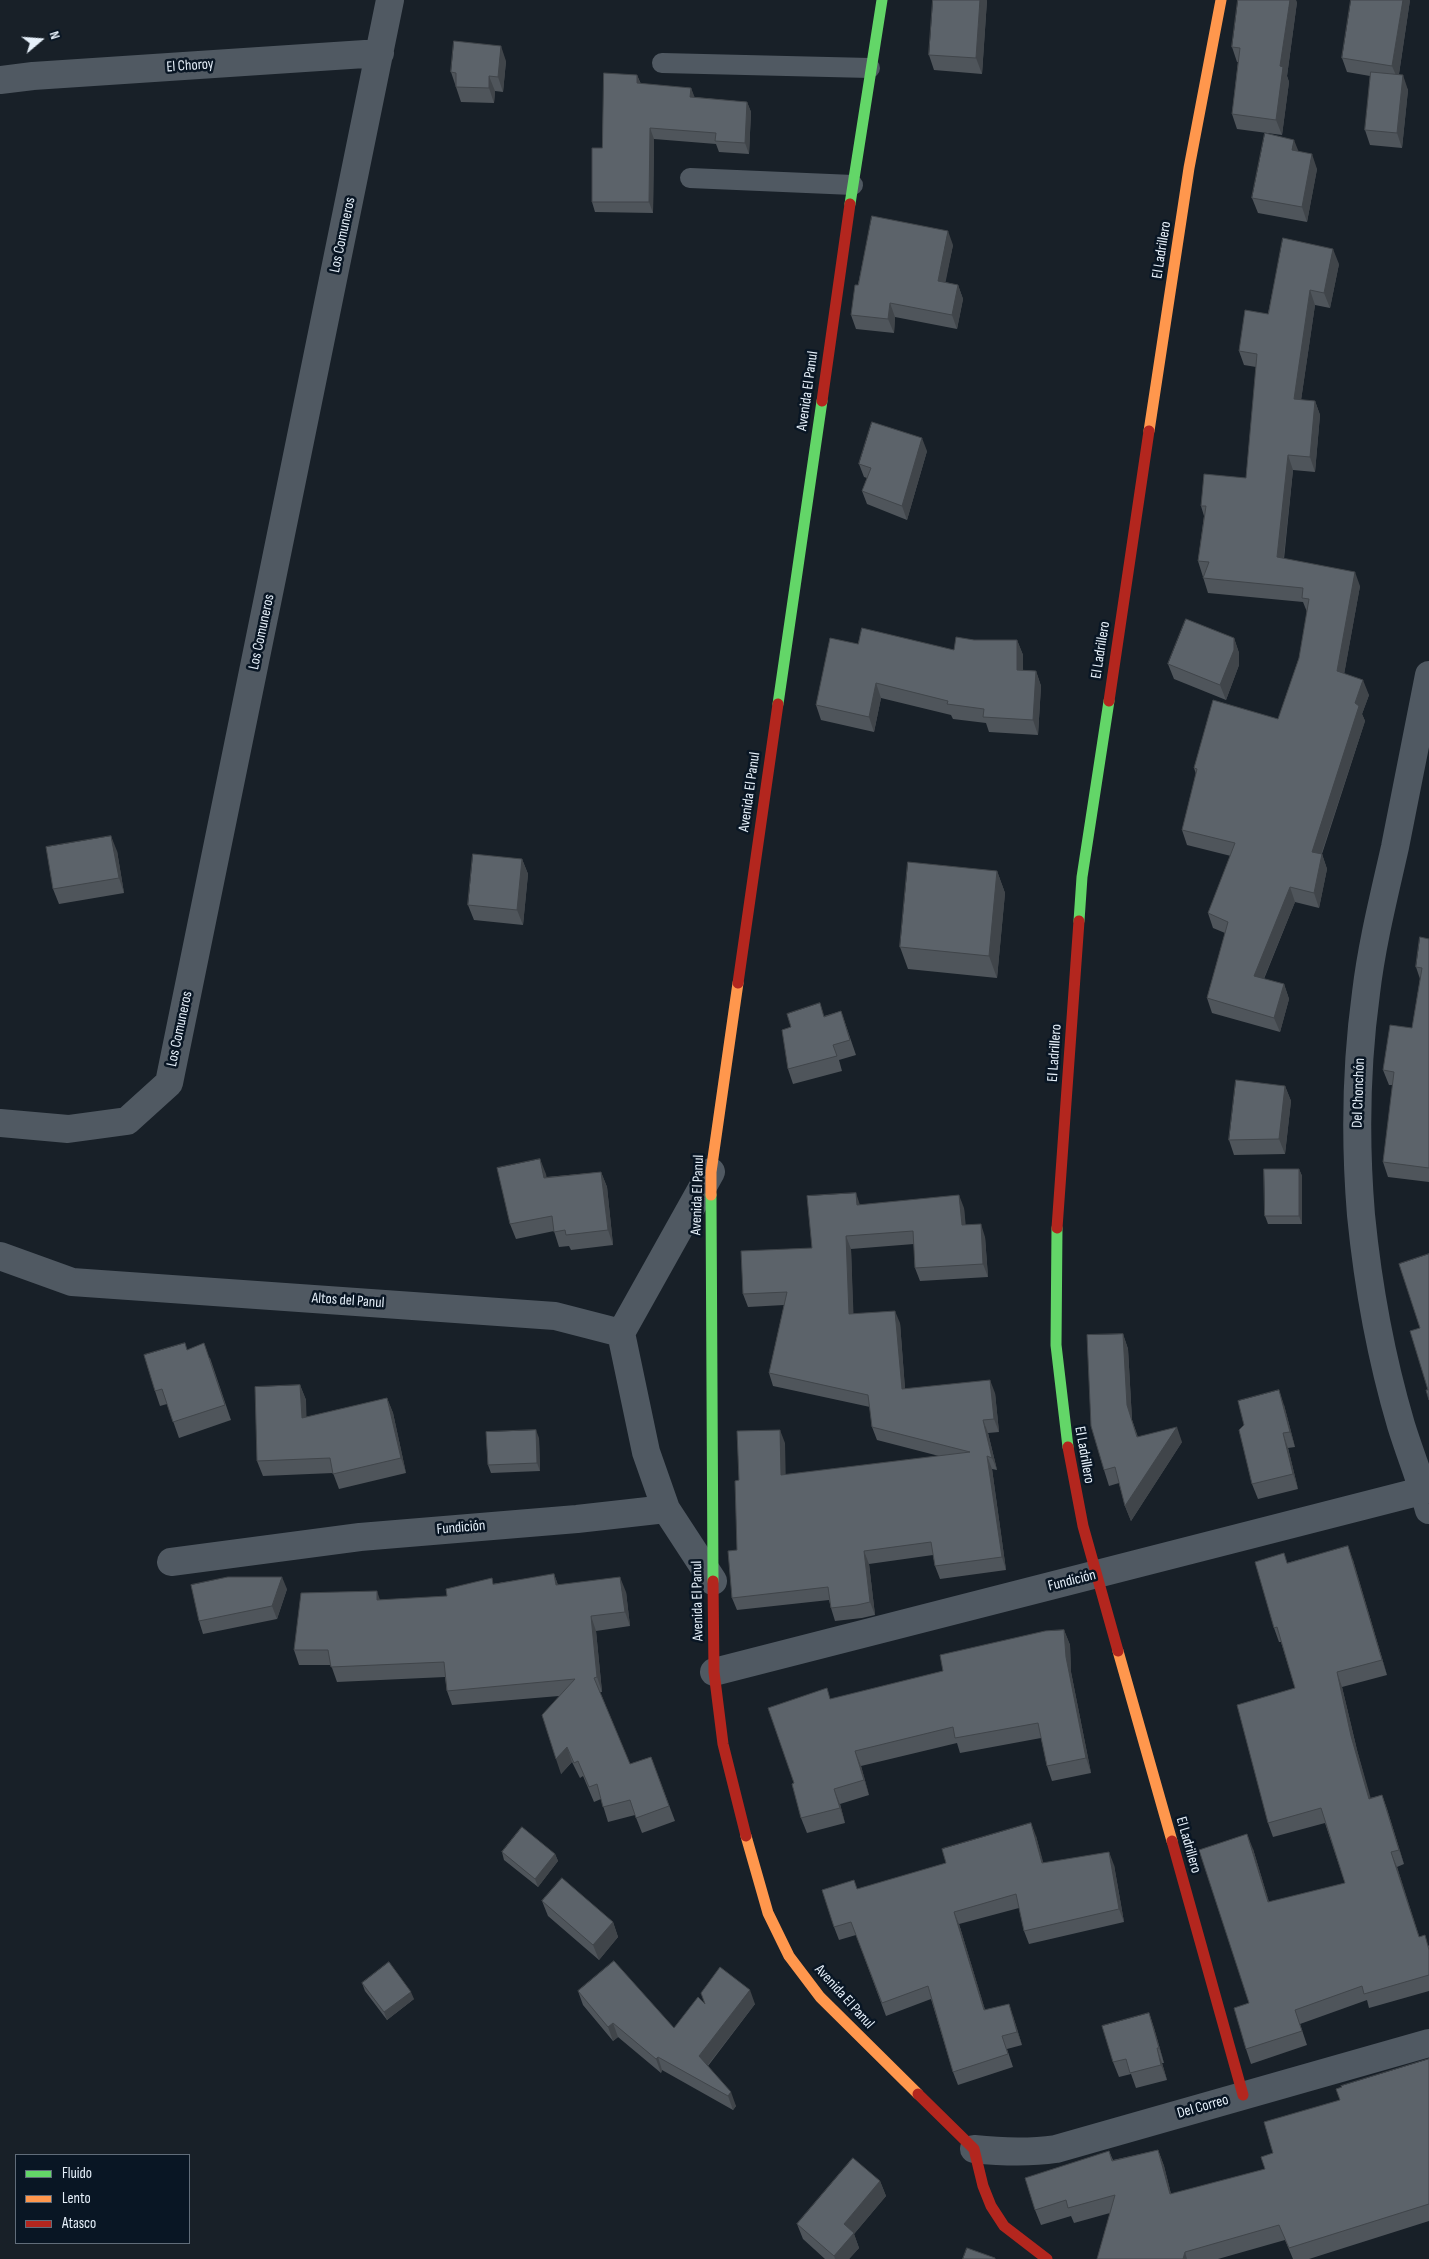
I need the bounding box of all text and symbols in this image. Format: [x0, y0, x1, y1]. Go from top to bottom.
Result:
north arrow [15, 15, 65, 65]
text: N [45, 29, 64, 41]
street label: El Choroy [166, 55, 214, 77]
street label: Los Comuneros [326, 196, 360, 274]
street label: El Ladrillero [1149, 220, 1175, 280]
street label: Avenida El Panul [793, 350, 823, 432]
street label: Los Comuneros [245, 593, 279, 671]
street label: El Ladrillero [1088, 620, 1114, 680]
street label: Avenida El Panul [735, 751, 765, 833]
street label: Los Comuneros [163, 990, 197, 1068]
street label: El Ladrillero [1044, 1023, 1066, 1083]
street label: Del Chonchón [1349, 1058, 1369, 1128]
street label: Avenida El Panul [688, 1155, 708, 1235]
street label: Altos del Panul [311, 1289, 385, 1313]
street label: El Ladrillero [1070, 1425, 1098, 1485]
street label: Fundición [436, 1517, 486, 1539]
street label: Avenida El Panul [688, 1561, 708, 1641]
street label: Fundición [1046, 1566, 1098, 1596]
street label: El Ladrillero [1171, 1815, 1205, 1875]
street label: Avenida El Panul [810, 1961, 878, 2033]
street label: Del Correo [1175, 2091, 1231, 2123]
legend [15, 2154, 190, 2244]
text: Fluido [62, 2164, 92, 2183]
text: Lento [62, 2189, 91, 2208]
text: Atasco [62, 2214, 96, 2233]

